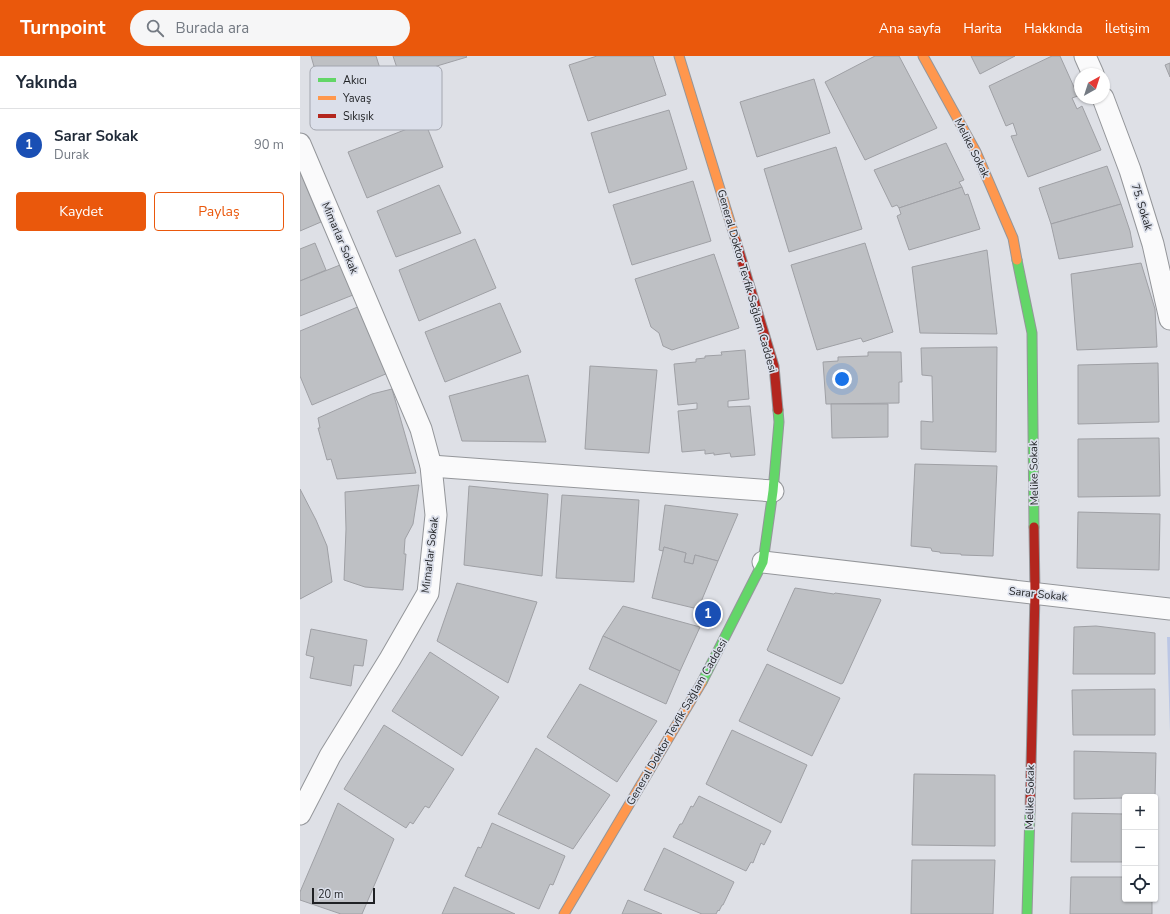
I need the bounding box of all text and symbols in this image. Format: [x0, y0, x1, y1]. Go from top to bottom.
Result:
search box [130, 10, 410, 46]
text: Turnpoint [20, 15, 106, 41]
icon: search [144, 17, 166, 39]
text: Burada ara [176, 18, 249, 38]
text: Ana sayfa [879, 19, 941, 38]
text: Harita [963, 19, 1002, 38]
text: Hakkında [1024, 19, 1083, 38]
text: İletişim [1105, 19, 1150, 38]
legend [310, 66, 442, 130]
north arrow [1074, 68, 1110, 104]
text: Yakında [16, 71, 77, 94]
text: Akıcı [343, 73, 367, 88]
text: Yavaş [342, 91, 371, 106]
text: Sıkışık [343, 109, 374, 124]
street label: Melike Sokak [951, 116, 994, 181]
text: Sarar Sokak [54, 126, 138, 146]
text: 1 [25, 136, 33, 154]
text: 90 m [254, 136, 284, 154]
text: Durak [54, 146, 89, 164]
street label: 75. Sokak [1128, 182, 1156, 233]
street label: General Doktor Tevfik Sağlam Caddesi [714, 188, 780, 374]
button: Kaydet [16, 192, 146, 231]
button: Paylaş [154, 192, 284, 231]
street label: Mimarlar Sokak [318, 200, 362, 277]
your location [832, 369, 852, 389]
street label: Melike Sokak [1026, 440, 1042, 506]
street label: Mimarlar Sokak [418, 516, 442, 594]
street label: Sarar Sokak [1008, 583, 1068, 605]
pin: 1 [695, 599, 721, 629]
street label: General Doktor Tevfik Sağlam Caddesi [623, 636, 731, 808]
street label: Melike Sokak [1022, 764, 1038, 830]
map controls [1122, 794, 1158, 902]
button: + [1122, 794, 1158, 830]
button: − [1122, 830, 1158, 866]
button: locate [1122, 866, 1158, 902]
scale bar [312, 886, 375, 905]
text: 20 m [318, 887, 343, 902]

